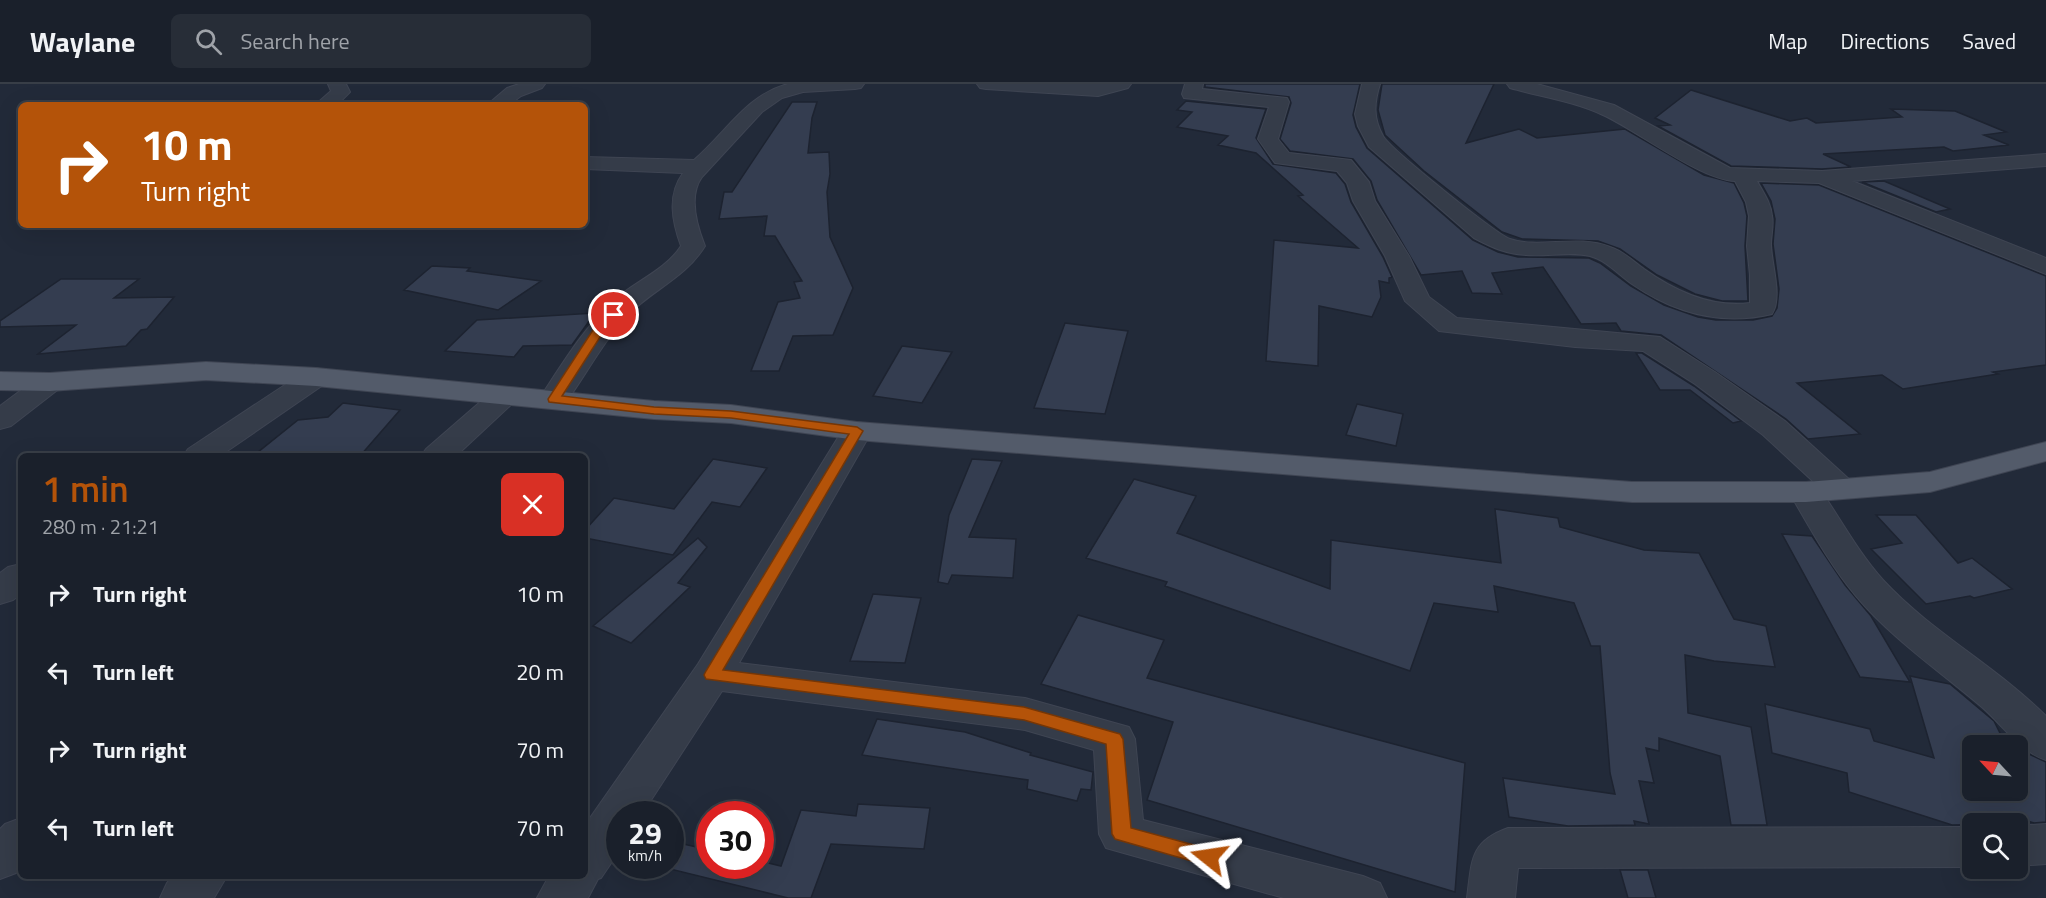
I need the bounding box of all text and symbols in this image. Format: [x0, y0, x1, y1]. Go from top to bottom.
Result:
search box [171, 14, 591, 68]
text: Waylane [30, 20, 135, 63]
text: Search here [240, 24, 350, 58]
icon: search [192, 25, 225, 58]
text: Map [1768, 25, 1808, 57]
text: Directions [1841, 25, 1930, 57]
text: Saved [1963, 25, 2016, 57]
text: 10 m [141, 112, 233, 176]
icon: right [42, 126, 120, 204]
text: Turn right [141, 170, 250, 211]
pin [588, 289, 639, 340]
icon: arrive [597, 298, 630, 331]
text: 1 min [42, 461, 129, 516]
button: close [501, 473, 564, 536]
text: 280 m · 21:21 [42, 511, 159, 542]
text: Turn right [93, 577, 187, 611]
text: 10 m [516, 577, 564, 611]
icon: right [42, 578, 75, 611]
text: Turn left [93, 655, 174, 689]
text: 20 m [516, 655, 564, 689]
icon: left [42, 656, 75, 689]
text: Turn right [93, 733, 187, 767]
text: 70 m [516, 733, 564, 767]
icon: right [42, 734, 75, 767]
north arrow [1962, 735, 2028, 801]
map controls [1962, 735, 2028, 879]
speed limit sign: 30 [696, 801, 774, 879]
text: 29 [628, 810, 662, 856]
text: Turn left [93, 811, 174, 845]
text: 70 m [516, 811, 564, 845]
icon: left [42, 812, 75, 845]
button: search [1962, 813, 2028, 879]
position arrow [1177, 825, 1241, 889]
text: km/h [628, 844, 662, 867]

